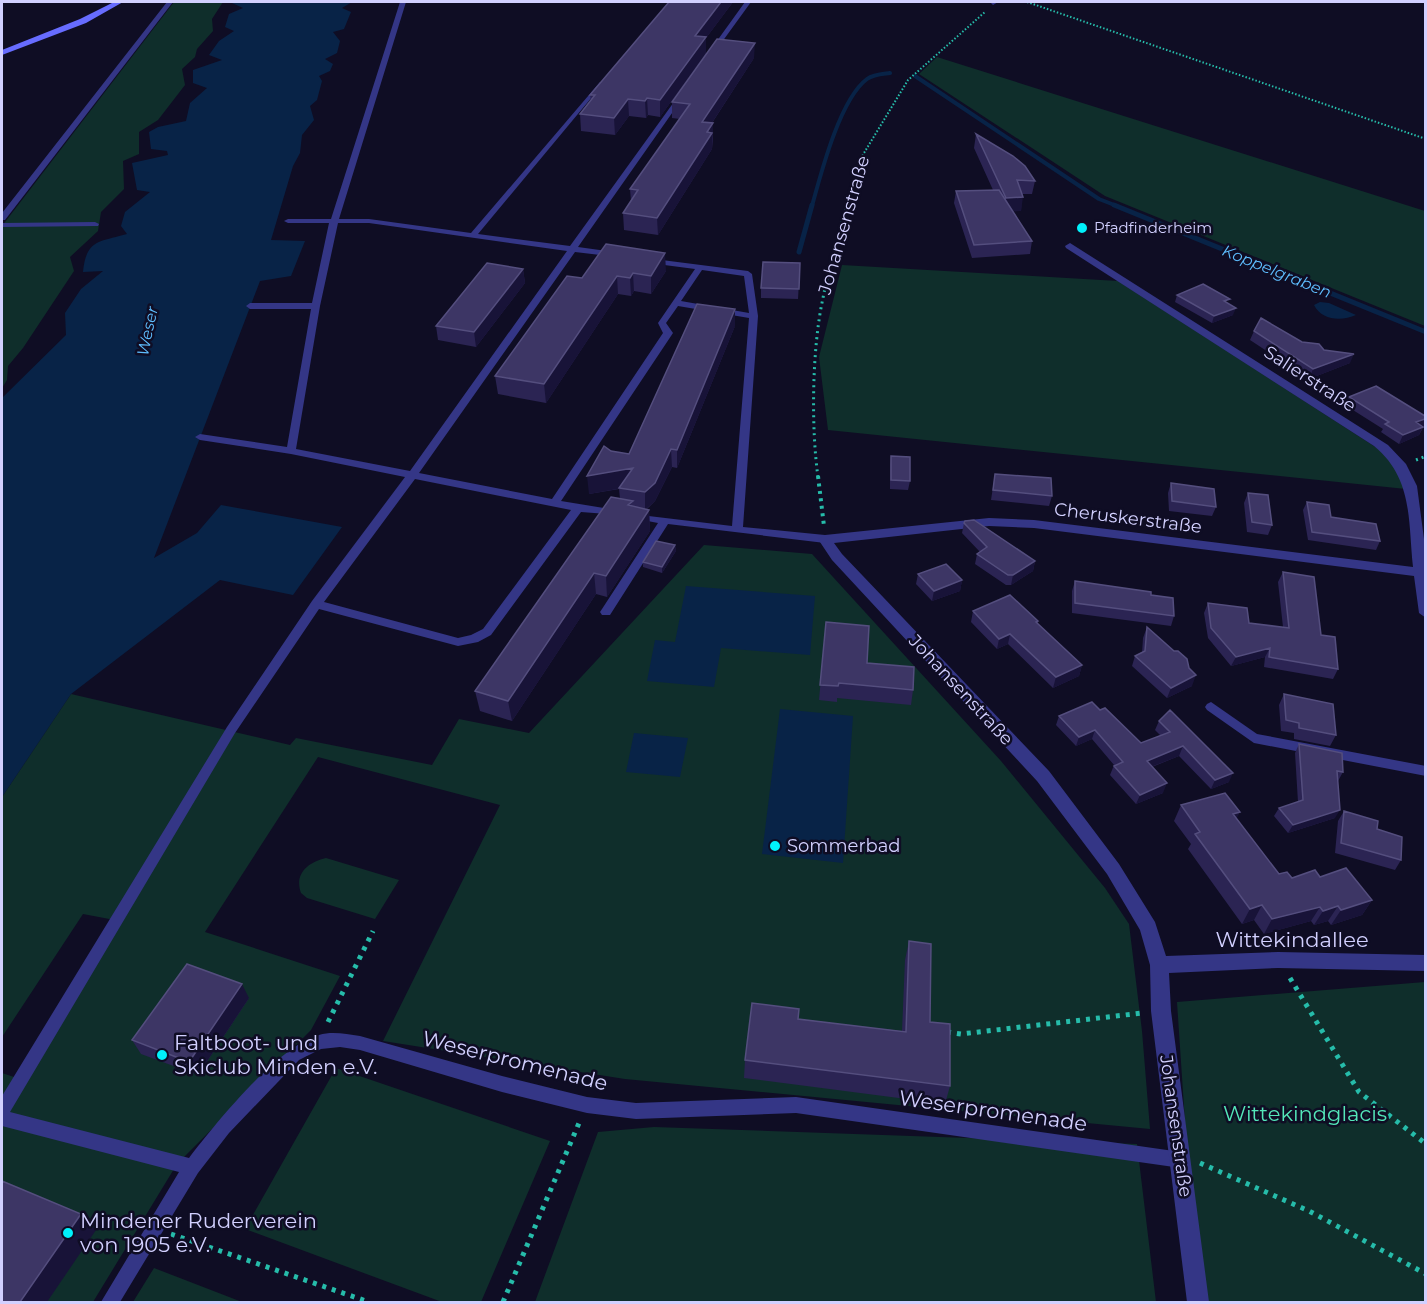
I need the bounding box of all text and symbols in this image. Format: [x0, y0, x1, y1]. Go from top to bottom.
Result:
street label: Johansenstraße [813, 153, 874, 298]
place label: Pfadfinderheim [1094, 218, 1212, 237]
marker: Pfadfinderheim [1075, 221, 1089, 235]
water label: Koppelgraben [1219, 241, 1334, 302]
water label: Weser [133, 304, 162, 358]
street label: Salierstraße [1260, 341, 1360, 417]
street label: Cheruskerstraße [1053, 498, 1203, 538]
street label: Johansenstraße [903, 629, 1018, 750]
place label: Sommerbad [787, 835, 900, 857]
marker: Sommerbad [768, 839, 782, 853]
street label: Wittekindallee [1215, 927, 1369, 952]
street label: Weserpromenade [420, 1025, 610, 1096]
place label: Faltboot- und Skiclub Minden e.V. [174, 1030, 378, 1079]
marker: Faltboot- und Skiclub Minden e.V. [155, 1048, 169, 1062]
street label: Johansenstraße [1155, 1053, 1197, 1199]
street label: Weserpromenade [897, 1085, 1089, 1136]
park label: Wittekindglacis [1223, 1101, 1387, 1126]
place label: Mindener Ruderverein von 1905 e.V. [80, 1208, 317, 1257]
marker: Mindener Ruderverein von 1905 e.V. [61, 1226, 75, 1240]

